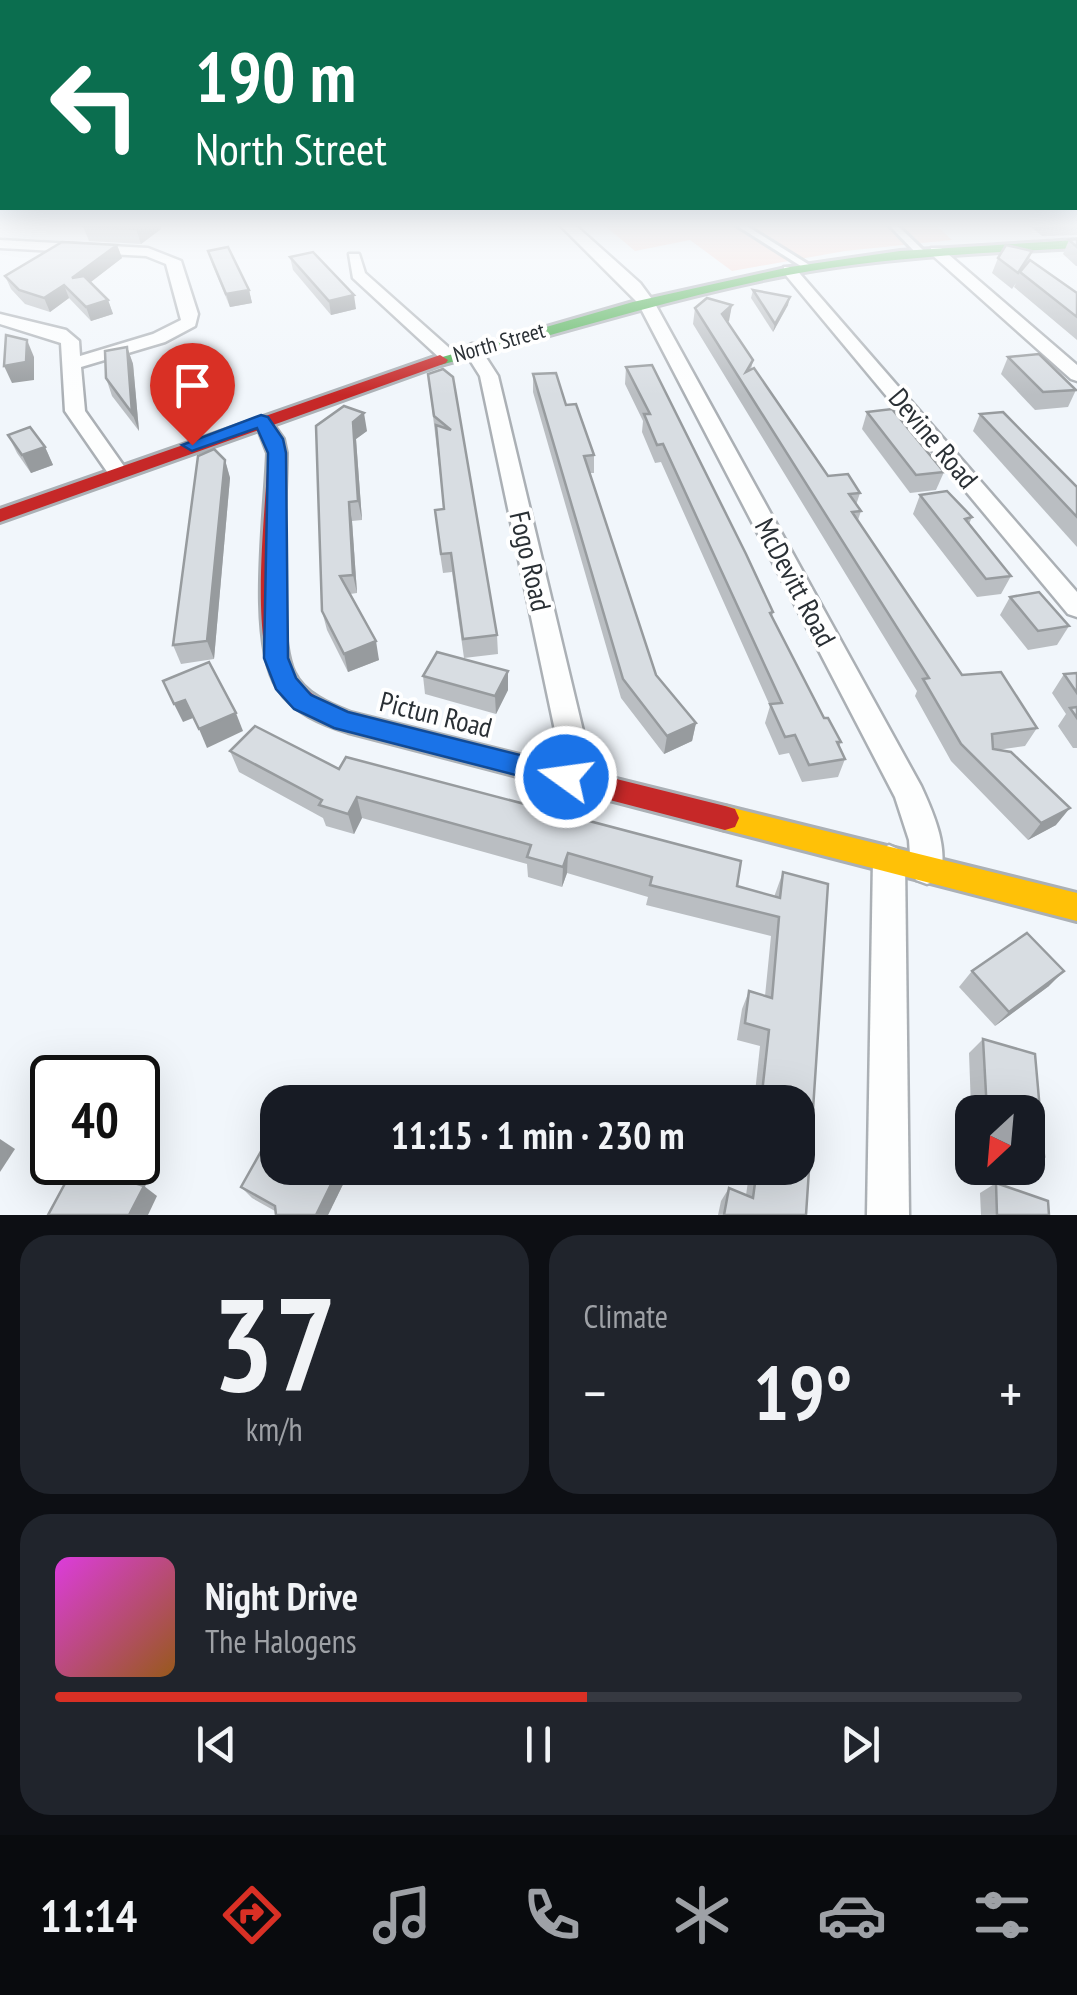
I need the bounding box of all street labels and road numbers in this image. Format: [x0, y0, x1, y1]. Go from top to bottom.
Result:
street label: North Street [450, 316, 548, 368]
street label: Devine Road [881, 380, 987, 496]
street label: Fogo Road [502, 507, 560, 615]
street label: McDevitt Road [747, 512, 845, 652]
street label: Pictun Road [376, 682, 496, 746]

